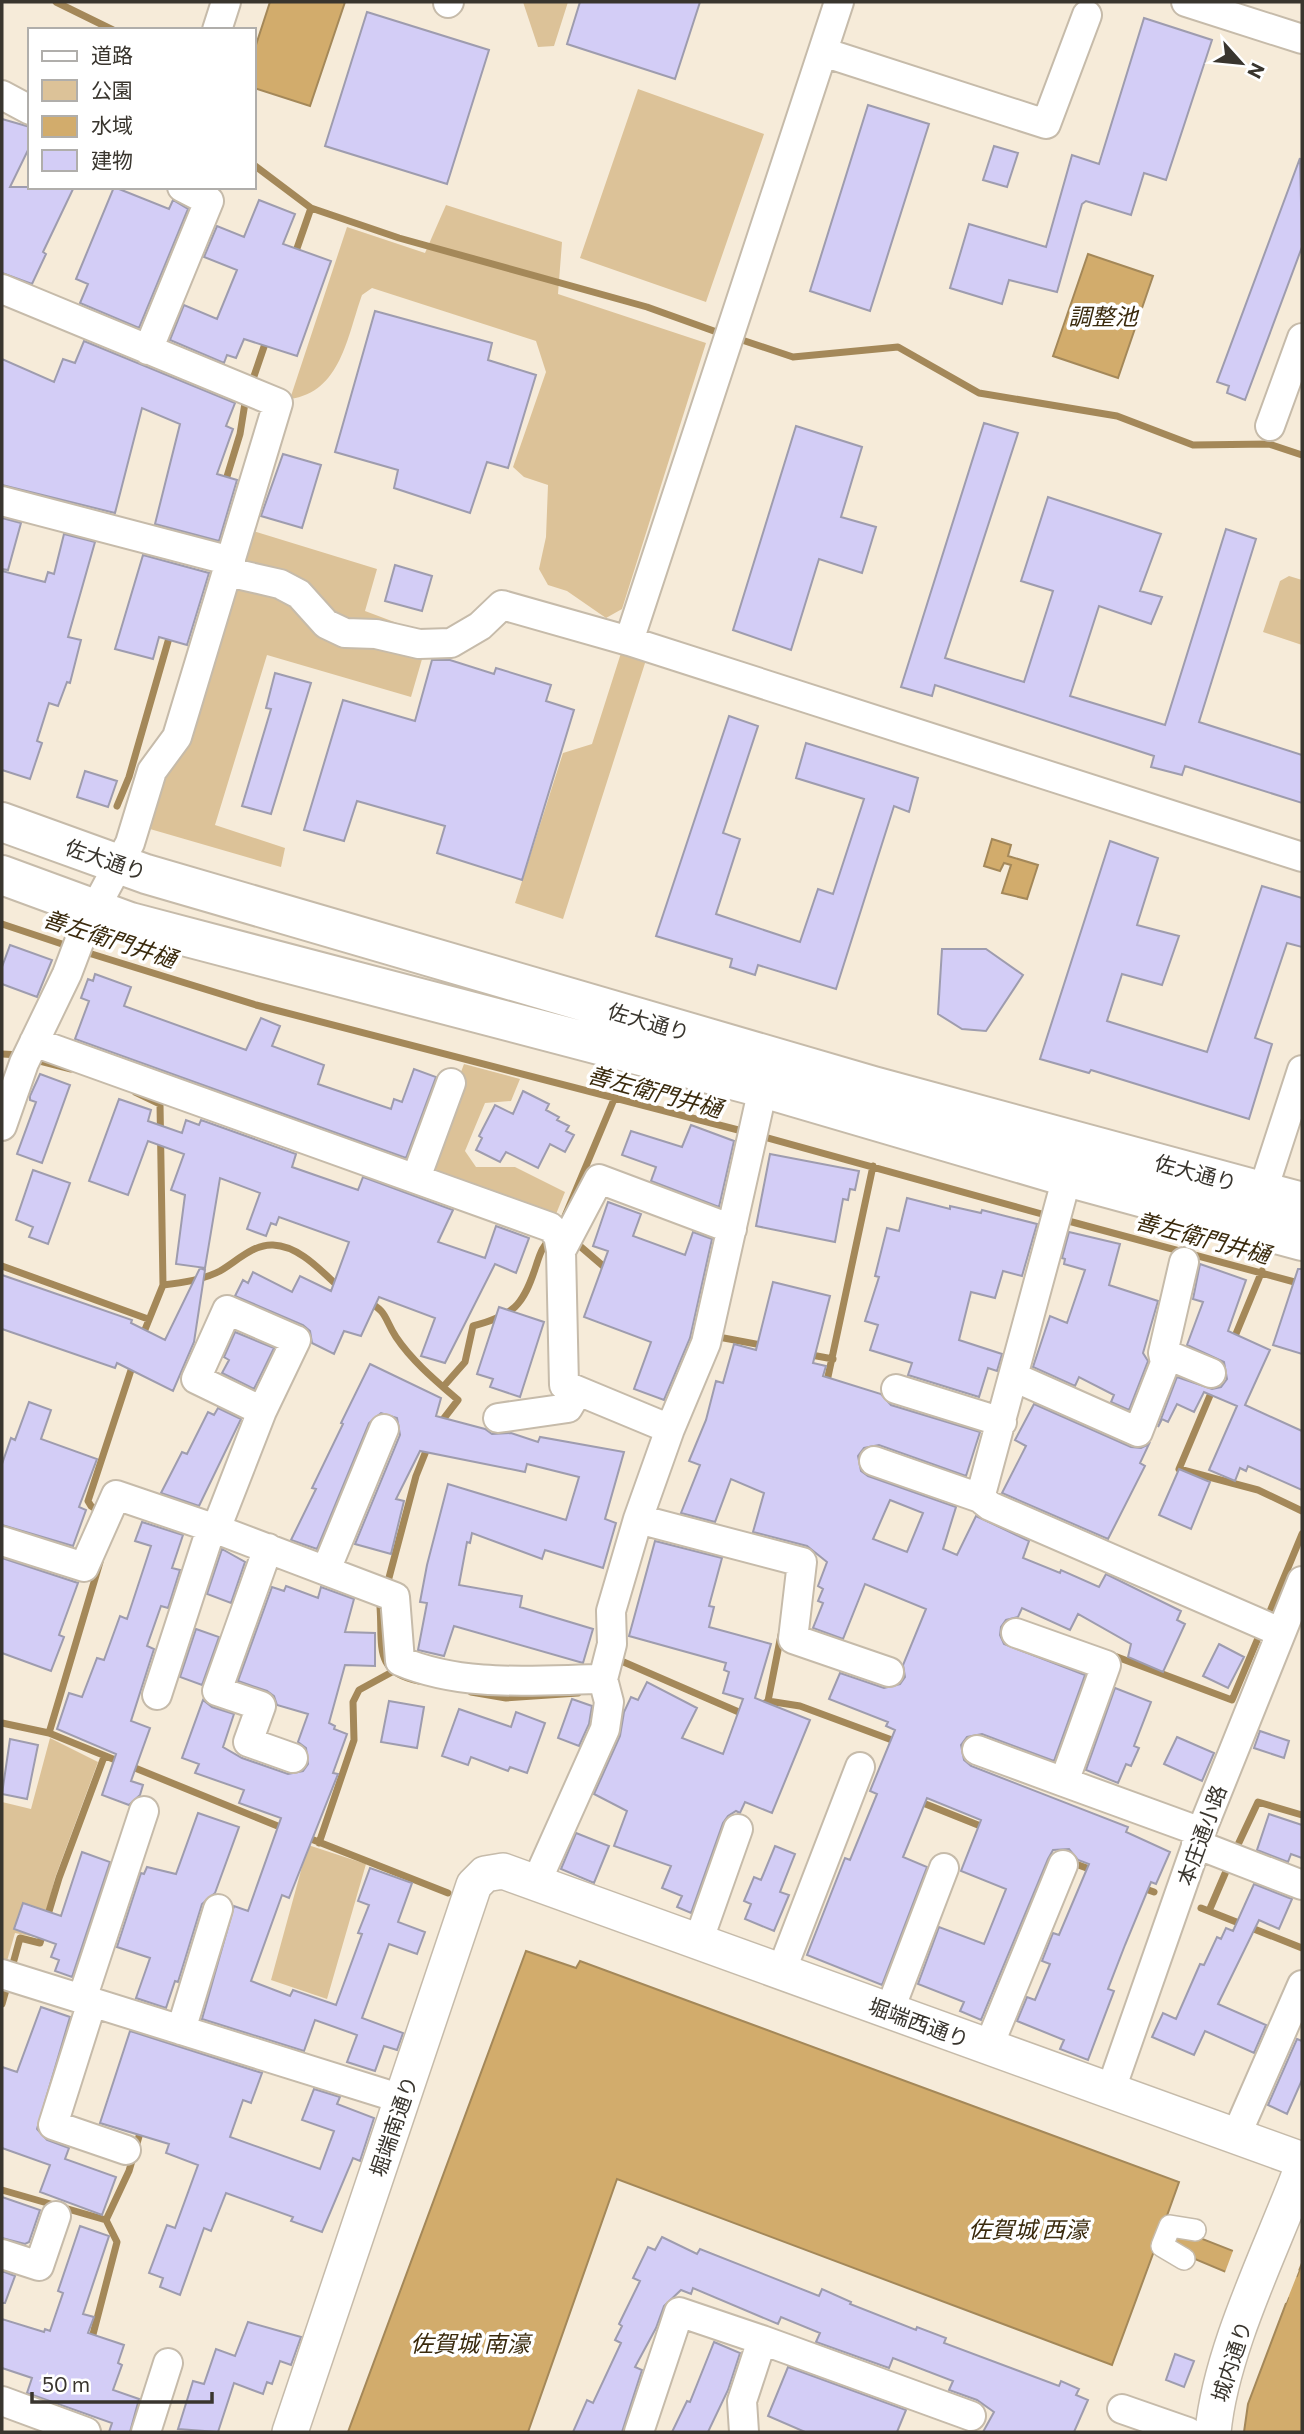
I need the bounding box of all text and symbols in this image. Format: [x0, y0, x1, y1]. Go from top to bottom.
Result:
legend [28, 28, 256, 189]
north arrow [1206, 28, 1276, 98]
text: 道路 [91, 42, 133, 67]
text: N [1243, 59, 1270, 83]
text: 公園 [91, 77, 133, 102]
text: 水域 [91, 112, 133, 137]
text: 建物 [91, 147, 133, 172]
water label: 調整池 [1069, 302, 1140, 330]
street label: 佐大通り [62, 834, 150, 884]
water label: 善左衛門井樋 [40, 903, 183, 974]
street label: 佐大通り [605, 997, 693, 1045]
water label: 善左衛門井樋 [585, 1060, 728, 1123]
street label: 佐大通り [1152, 1149, 1240, 1195]
water label: 善左衛門井樋 [1133, 1206, 1276, 1269]
street label: 本庄通小路 [1171, 1781, 1231, 1889]
street label: 堀端西通り [865, 1992, 973, 2052]
street label: 堀端南通り [364, 2072, 422, 2180]
water label: 佐賀城 西濠 [968, 2215, 1092, 2243]
street label: 城内通り [1206, 2317, 1256, 2405]
water label: 佐賀城 南濠 [410, 2329, 534, 2357]
scale bar [32, 2360, 212, 2404]
text: 50 m [42, 2371, 90, 2396]

